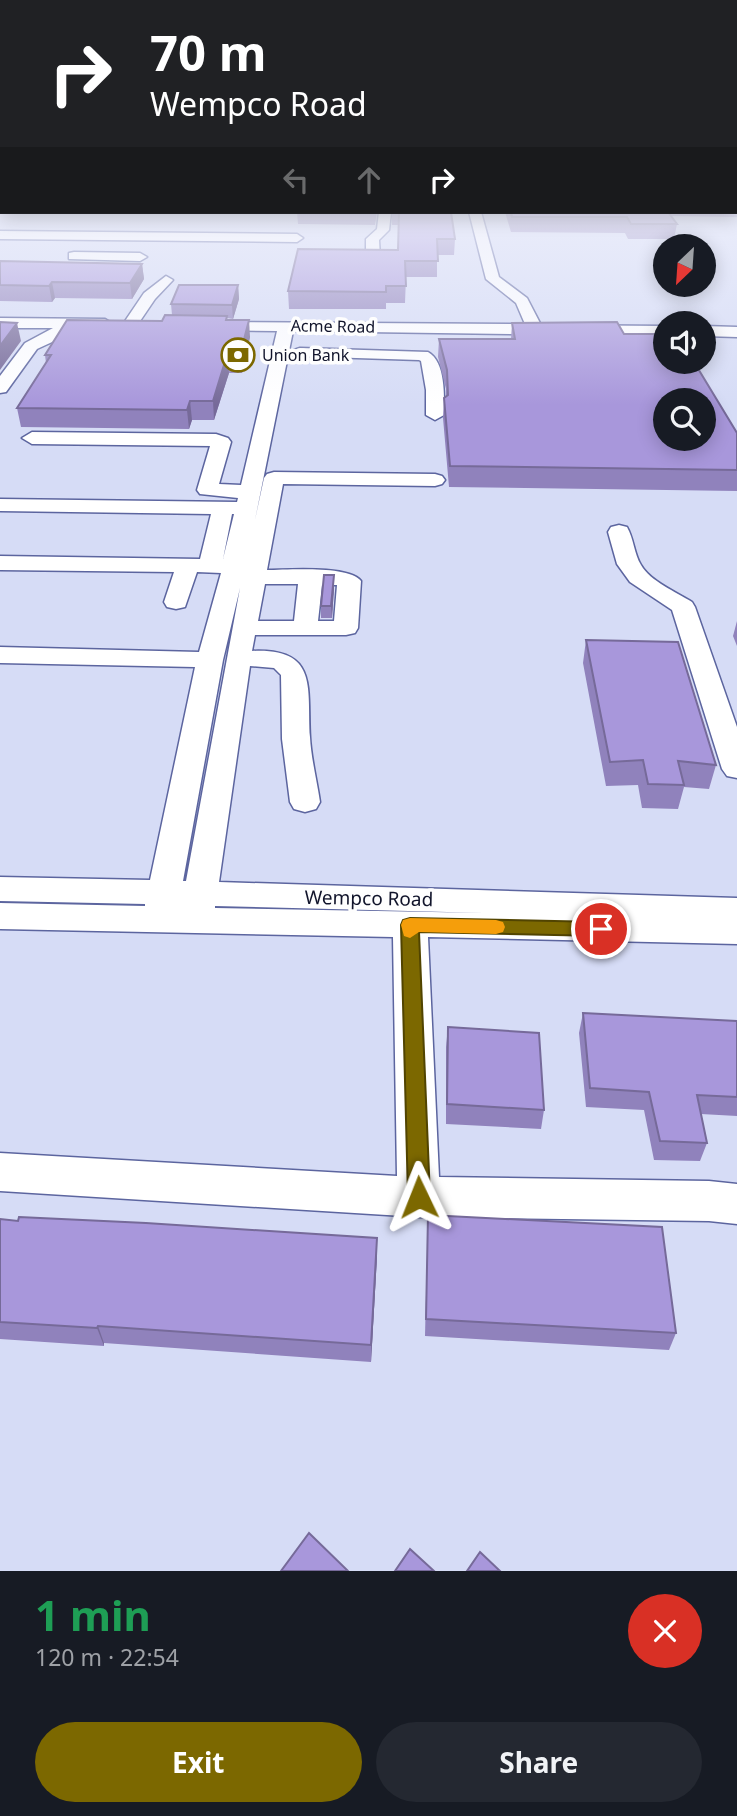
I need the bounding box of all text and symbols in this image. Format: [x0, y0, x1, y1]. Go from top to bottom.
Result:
text: 70 m [150, 19, 267, 85]
icon: right [35, 28, 126, 119]
text: Wempco Road [150, 82, 367, 125]
icon: left [277, 161, 315, 199]
icon: ahead [350, 161, 388, 199]
icon: right [423, 161, 461, 199]
north arrow [653, 234, 716, 298]
map controls [653, 234, 716, 451]
button: sound [653, 311, 716, 374]
street label: Acme Road [291, 314, 375, 338]
bank icon: Union Bank [219, 336, 257, 374]
place label: Union Bank [262, 344, 350, 366]
button: search [653, 388, 716, 451]
street label: Wempco Road [304, 884, 434, 912]
pin [571, 899, 631, 959]
icon: arrive [582, 910, 620, 948]
position arrow [382, 1160, 456, 1234]
text: 1 min [35, 1586, 151, 1643]
button: close [628, 1594, 702, 1668]
text: 120 m · 22:54 [35, 1641, 179, 1673]
button: Exit [35, 1722, 362, 1802]
button: Share [376, 1722, 702, 1802]

